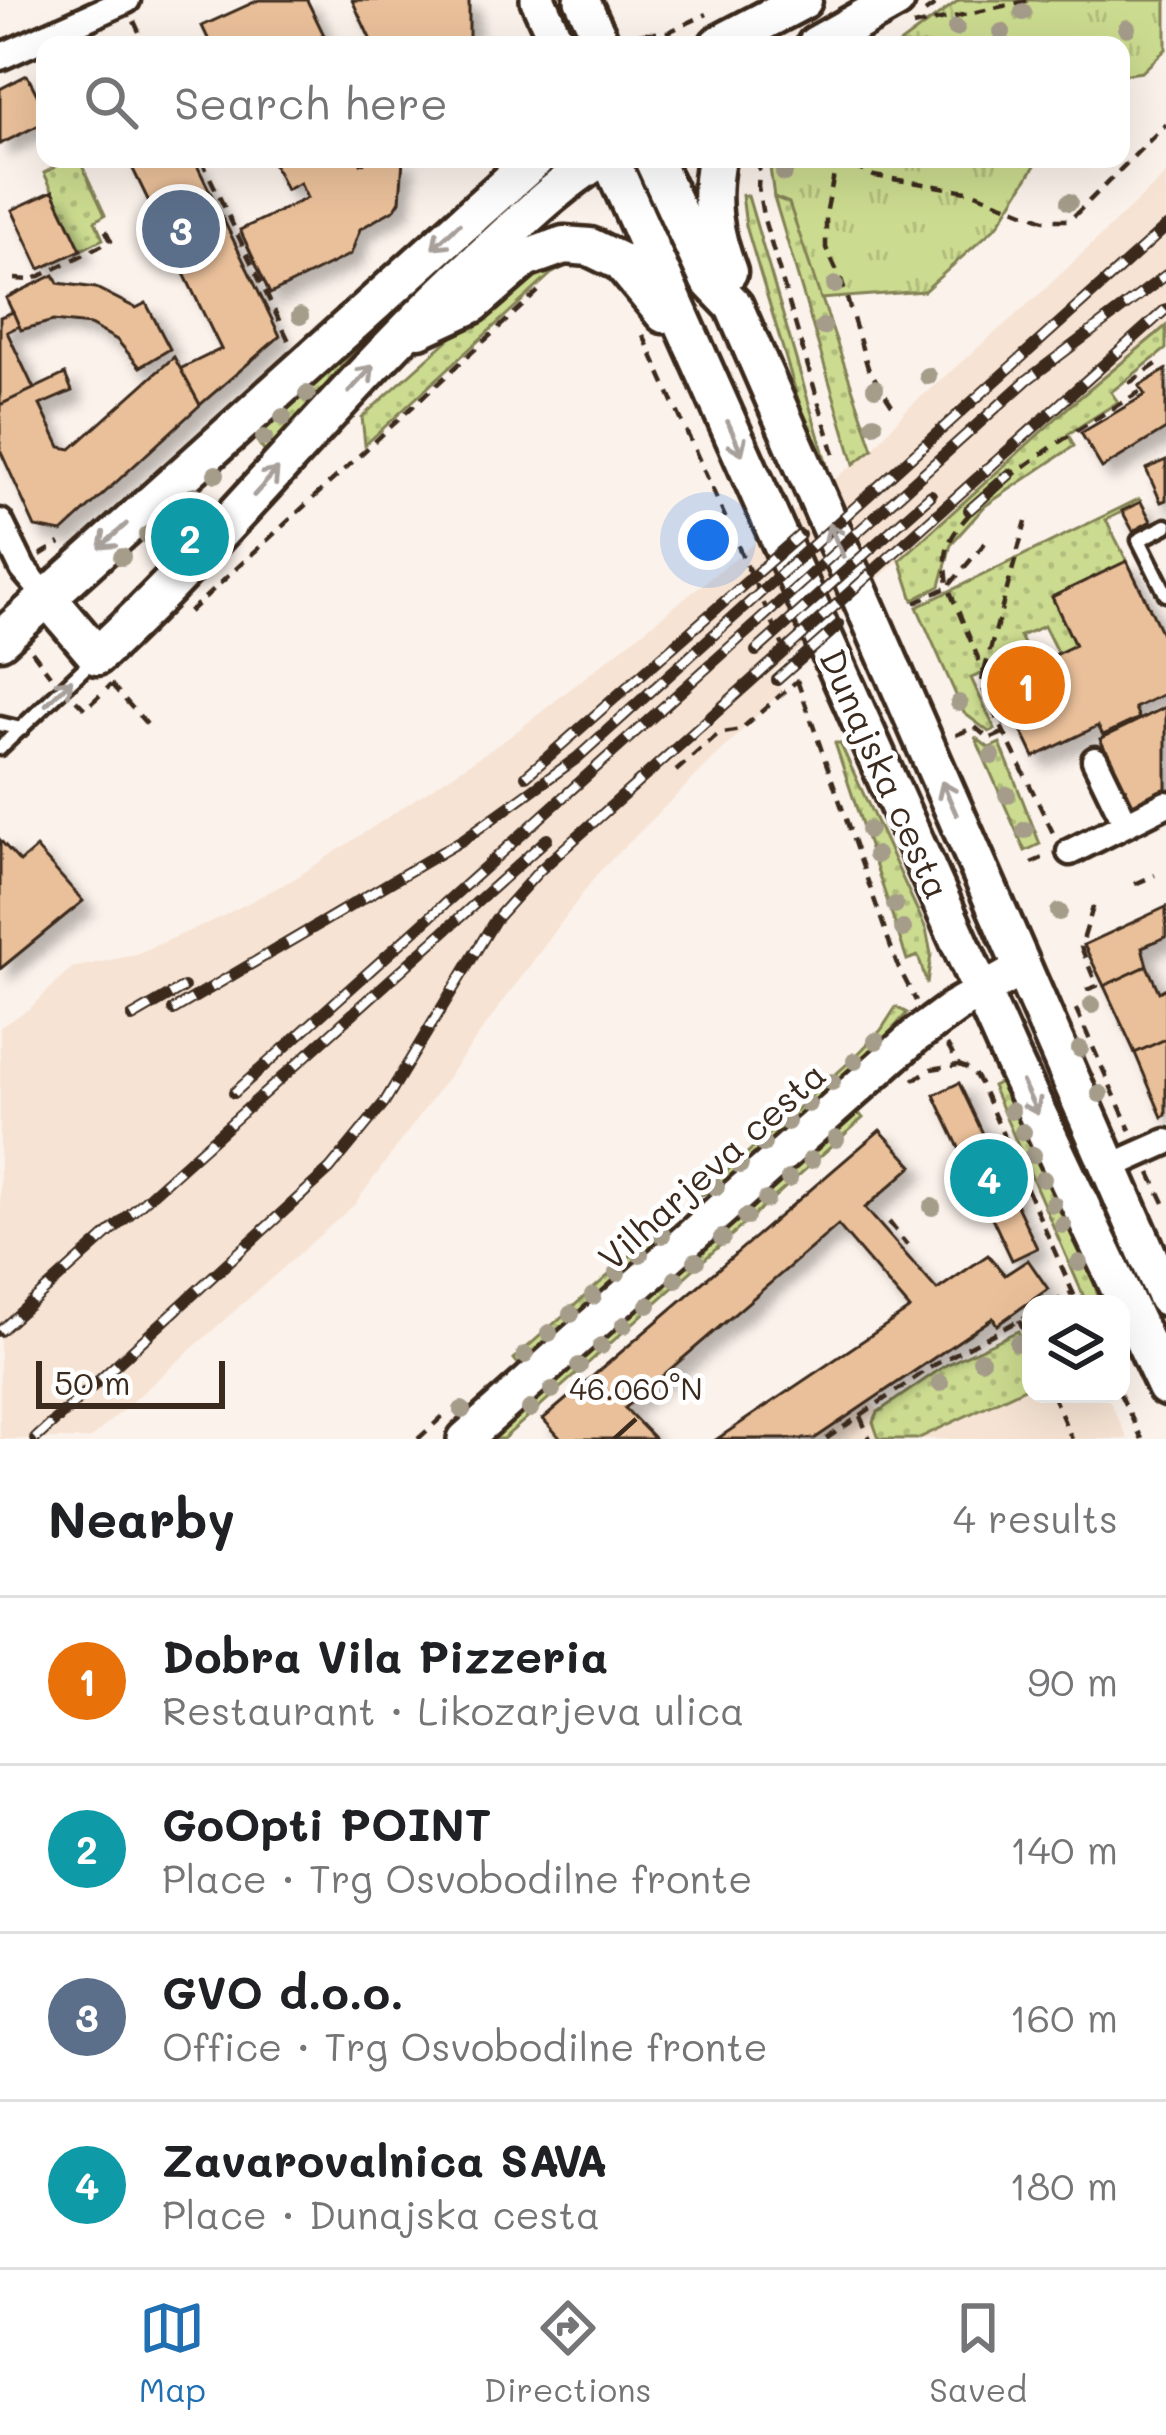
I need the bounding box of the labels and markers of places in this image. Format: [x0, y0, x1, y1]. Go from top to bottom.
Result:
pin: 3 [142, 184, 220, 274]
pin: 2 [151, 492, 229, 582]
pin: 1 [987, 640, 1065, 730]
pin: 4 [950, 1133, 1028, 1223]

